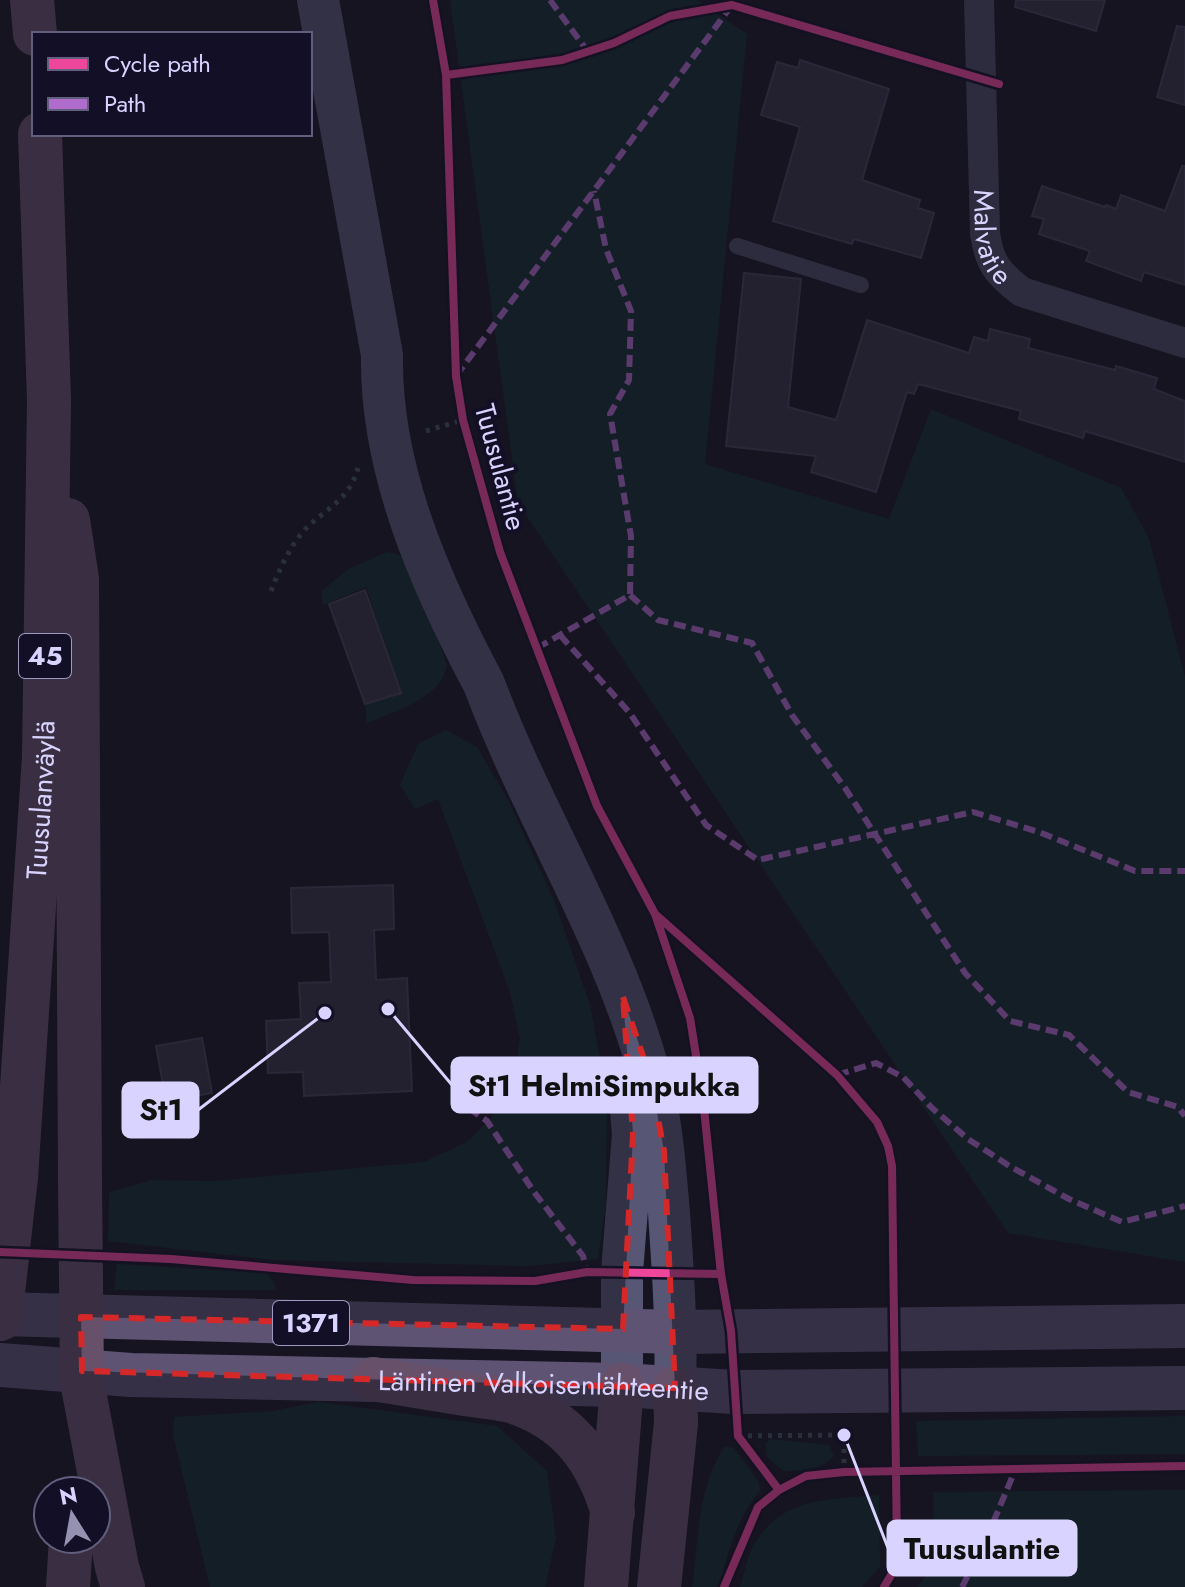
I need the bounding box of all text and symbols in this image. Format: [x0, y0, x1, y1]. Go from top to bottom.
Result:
legend [32, 32, 312, 136]
text: Cycle path [104, 46, 211, 81]
text: Path [104, 86, 146, 121]
street label: Malvatie [963, 189, 1022, 294]
street label: Tuusulantie [464, 399, 537, 535]
road number: 45 [19, 634, 71, 678]
street label: Tuusulanväylä [16, 720, 66, 880]
callout: St1 HelmiSimpukka [452, 1058, 757, 1112]
text: St1 HelmiSimpukka [468, 1064, 740, 1107]
callout: St1 [123, 1083, 198, 1137]
text: St1 [139, 1088, 183, 1131]
road number: 1371 [273, 1301, 349, 1345]
street label: Läntinen Valkoisenlähteentie [378, 1360, 710, 1411]
north arrow [32, 1475, 112, 1555]
text: N [57, 1478, 80, 1513]
callout: Tuusulantie [888, 1521, 1076, 1575]
text: Tuusulantie [904, 1527, 1060, 1570]

